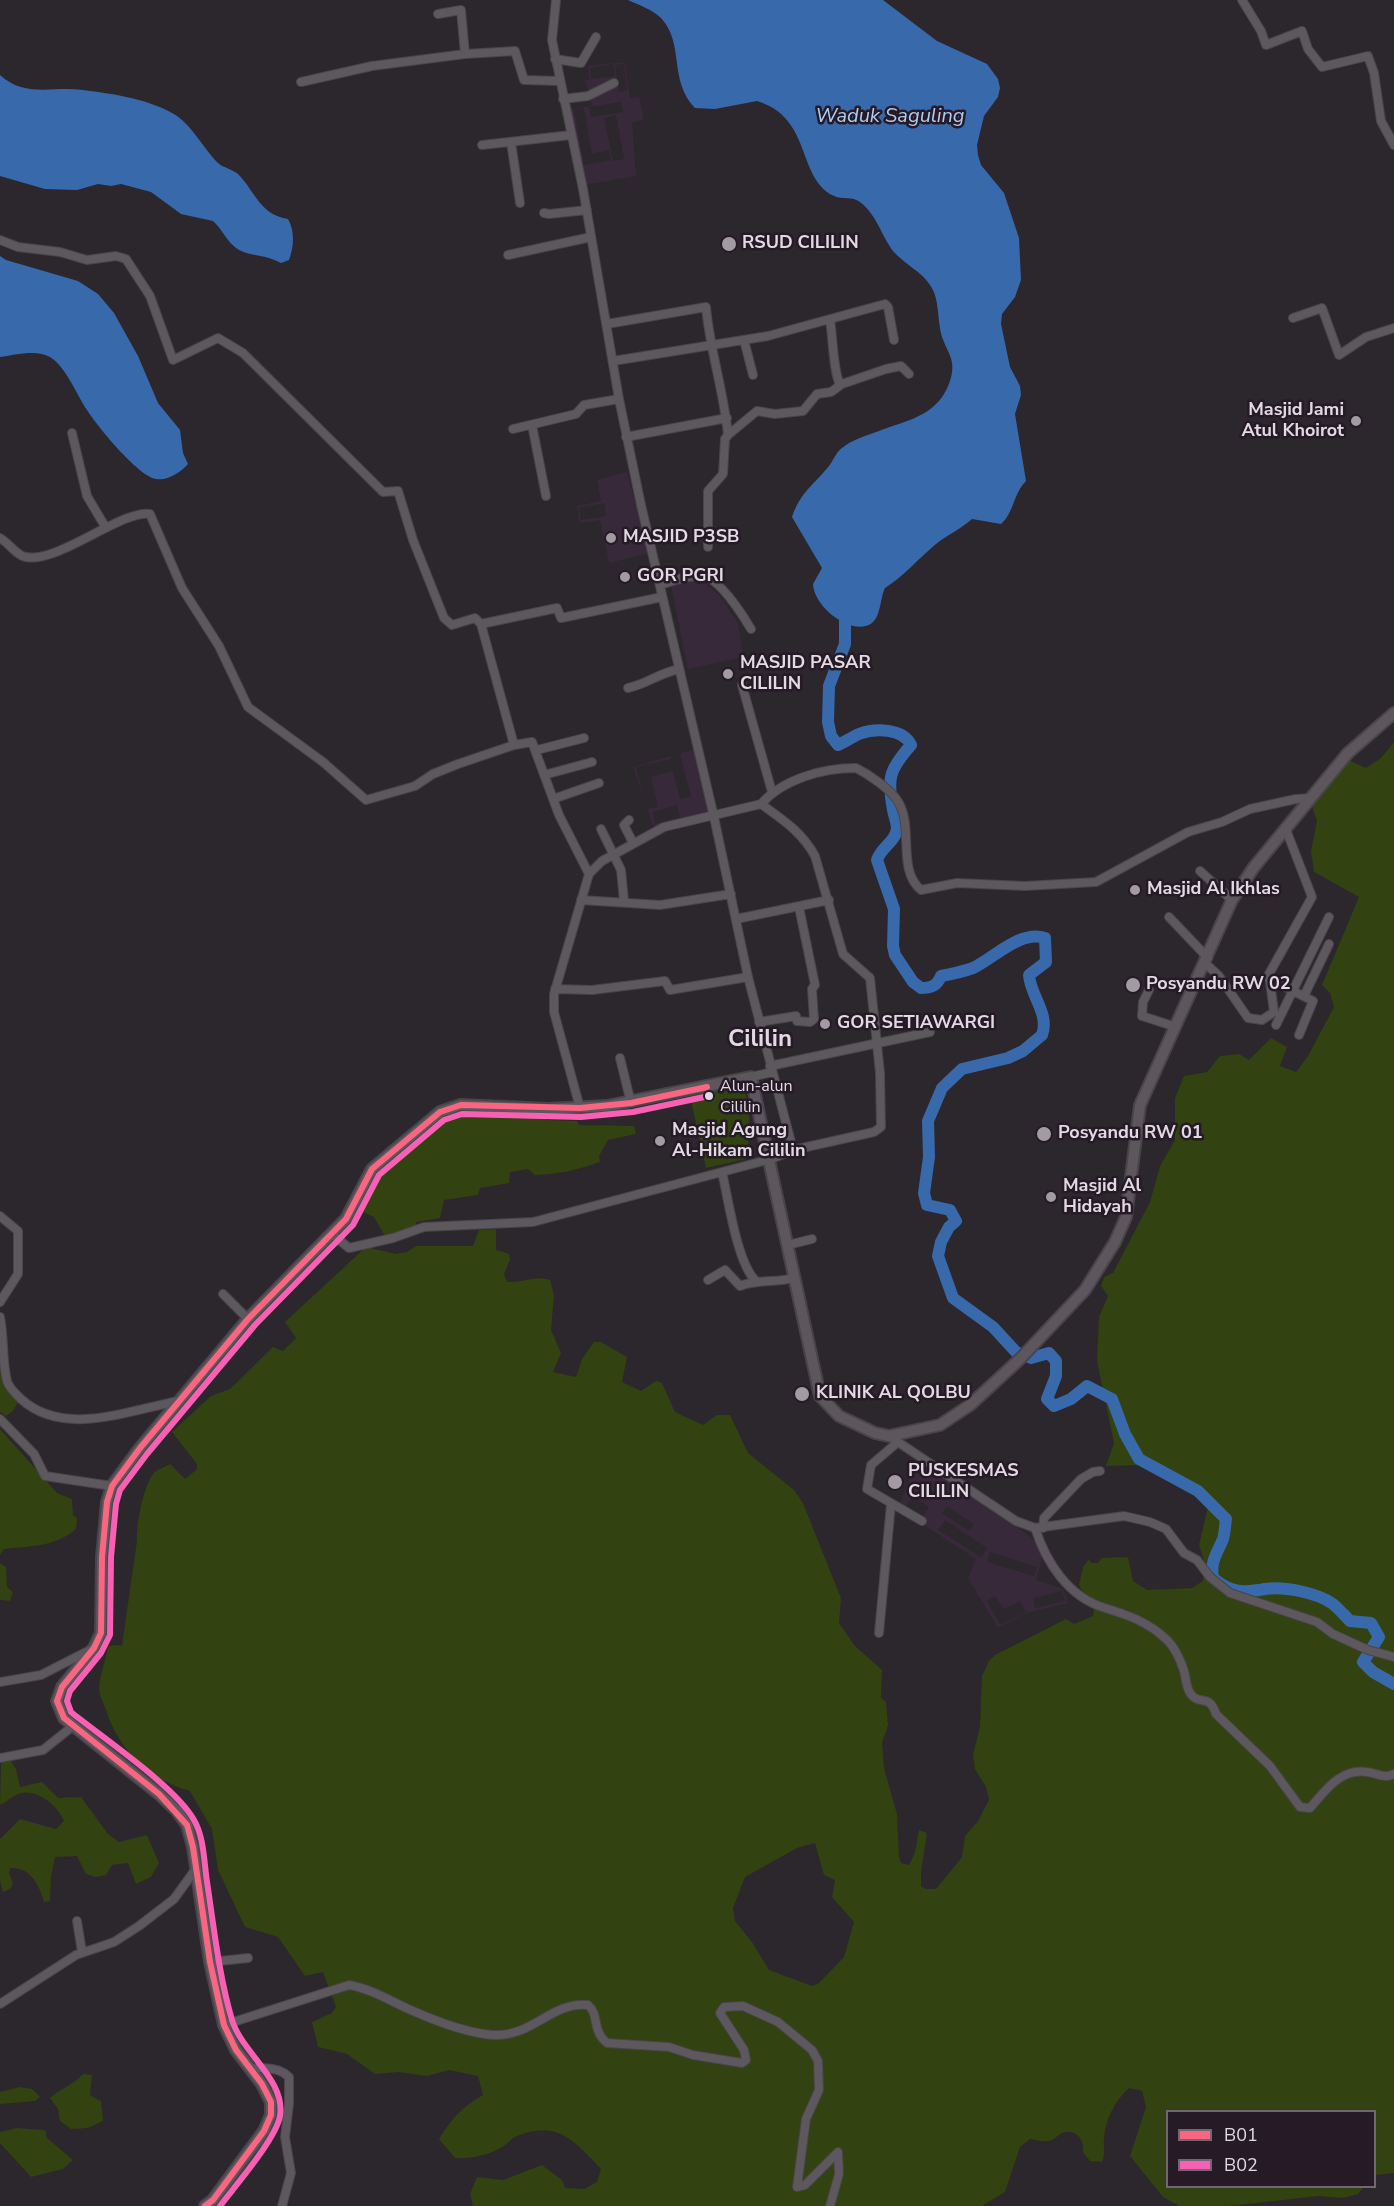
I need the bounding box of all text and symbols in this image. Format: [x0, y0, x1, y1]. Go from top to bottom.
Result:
water label: Waduk Saguling [816, 105, 964, 129]
place label: RSUD CILILIN [742, 233, 859, 255]
marker: RSUD CILILIN [720, 235, 738, 253]
place label: Masjid Jami Atul Khoirot [1241, 400, 1344, 442]
marker: Masjid Jami Atul Khoirot [1349, 414, 1363, 428]
place label: MASJID P3SB [623, 527, 739, 549]
marker: MASJID P3SB [604, 531, 618, 545]
place label: GOR PGRI [637, 566, 724, 588]
marker: GOR PGRI [618, 570, 632, 584]
place label: MASJID PASAR CILILIN [740, 653, 871, 696]
marker: MASJID PASAR CILILIN [721, 667, 735, 681]
place label: Masjid Al Ikhlas [1147, 879, 1280, 901]
marker: Masjid Al Ikhlas [1128, 883, 1142, 897]
place label: Posyandu RW 02 [1146, 974, 1291, 996]
marker: Posyandu RW 02 [1124, 976, 1142, 994]
place label: GOR SETIAWARGI [837, 1013, 995, 1035]
marker: GOR SETIAWARGI [818, 1017, 832, 1031]
district label: Cililin [728, 1026, 792, 1054]
place label: Alun-alun Cililin [720, 1077, 793, 1115]
marker: Alun-alun Cililin [703, 1090, 715, 1102]
place label: Masjid Agung Al-Hikam Cililin [672, 1120, 805, 1162]
place label: Posyandu RW 01 [1058, 1123, 1203, 1145]
marker: Posyandu RW 01 [1035, 1125, 1053, 1143]
marker: Masjid Agung Al-Hikam Cililin [653, 1134, 667, 1148]
place label: Masjid Al Hidayah [1063, 1176, 1141, 1218]
marker: Masjid Al Hidayah [1044, 1190, 1058, 1204]
place label: KLINIK AL QOLBU [816, 1383, 971, 1405]
marker: KLINIK AL QOLBU [793, 1385, 811, 1403]
place label: PUSKESMAS CILILIN [908, 1461, 1018, 1504]
marker: PUSKESMAS CILILIN [886, 1473, 904, 1491]
legend [1166, 2110, 1376, 2188]
text: B01 [1224, 2123, 1258, 2147]
text: B02 [1224, 2153, 1258, 2177]

